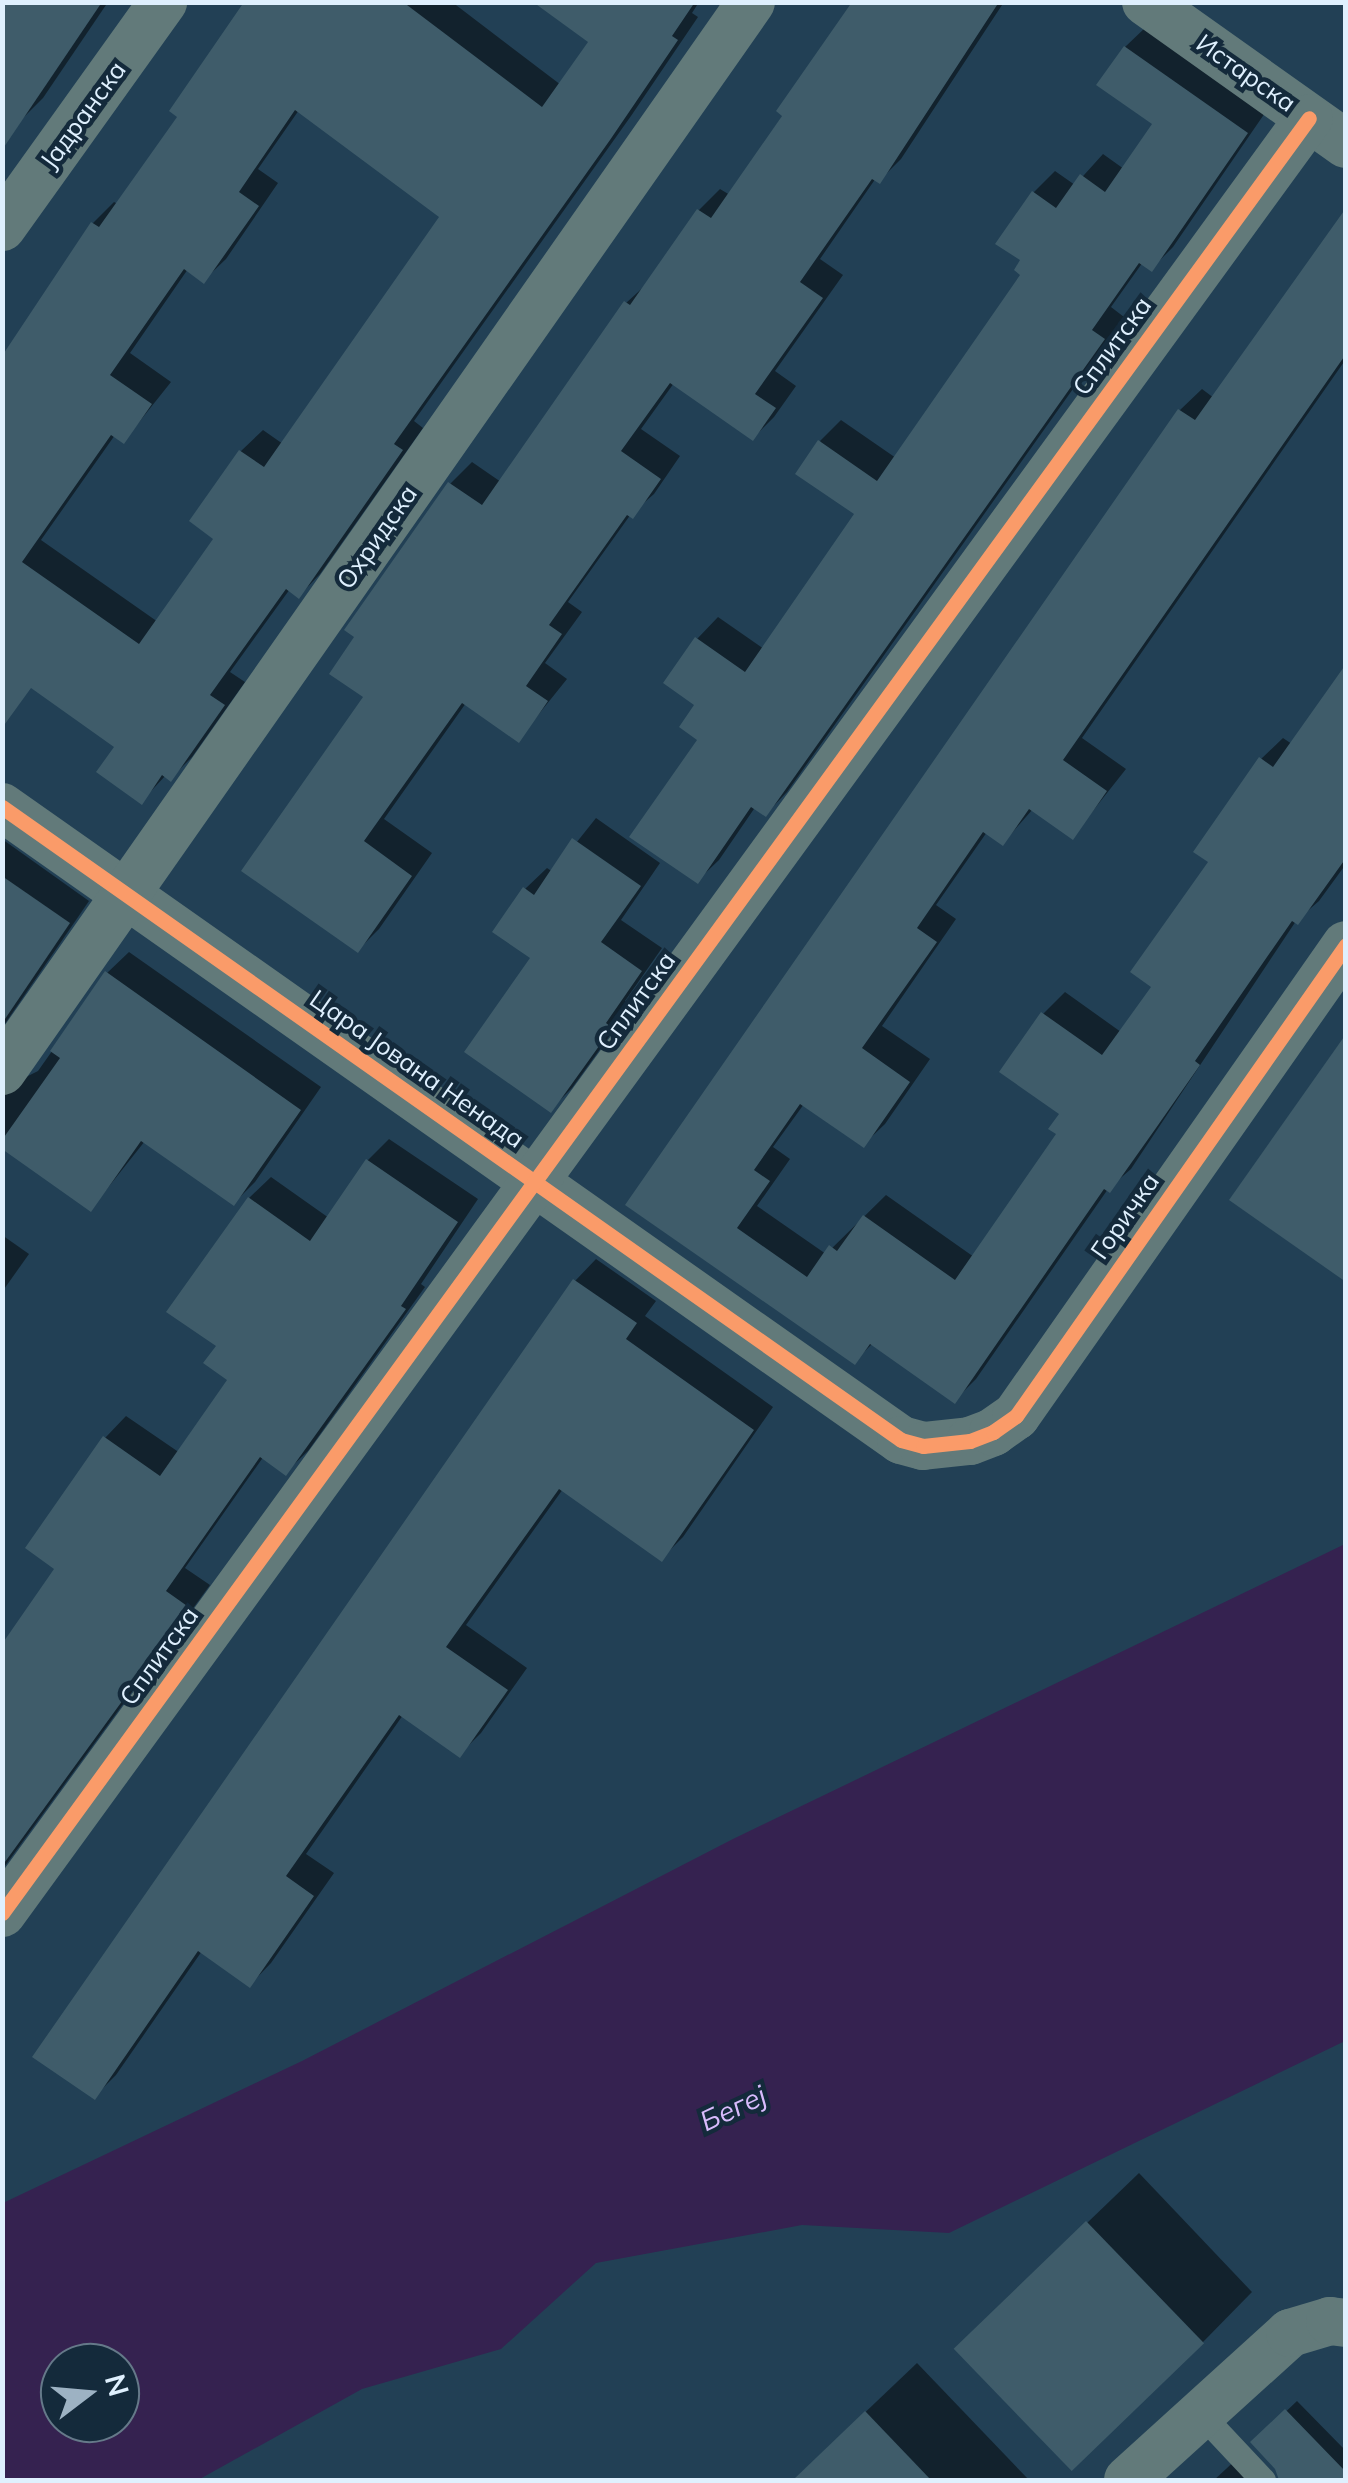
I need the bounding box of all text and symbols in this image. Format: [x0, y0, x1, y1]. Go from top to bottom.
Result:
street label: Истарска [1190, 28, 1302, 118]
street label: Јадранска [34, 55, 132, 175]
street label: Сплитска [1066, 291, 1158, 401]
street label: Охридска [330, 479, 424, 595]
street label: Сплитска [590, 946, 682, 1056]
street label: Цара Јована Ненада [304, 984, 530, 1154]
street label: Горичка [1085, 1167, 1165, 1265]
street label: Сплитска [113, 1601, 205, 1711]
water label: Бегеј [694, 2078, 772, 2138]
north arrow [40, 2343, 140, 2443]
text: N [98, 2370, 137, 2400]

